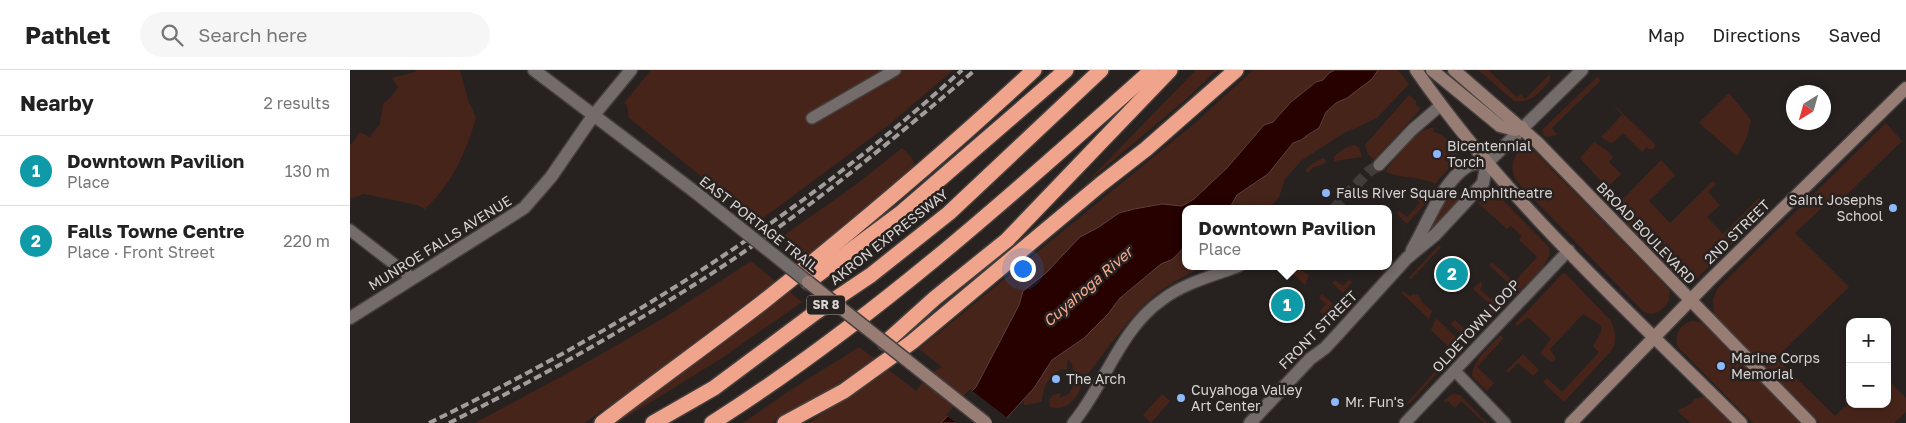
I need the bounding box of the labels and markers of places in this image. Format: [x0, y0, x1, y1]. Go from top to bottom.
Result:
place label: Bicentennial Torch [1447, 137, 1531, 170]
marker: Bicentennial Torch [1431, 148, 1443, 160]
place label: Falls River Square Amphitheatre [1336, 184, 1553, 201]
marker: Falls River Square Amphitheatre [1320, 187, 1332, 199]
place label: Saint Josephs School [1788, 191, 1883, 224]
marker: Saint Josephs School [1887, 202, 1899, 214]
pin: 2 [1436, 255, 1468, 293]
pin: 1 [1271, 286, 1303, 324]
place label: Marine Corps Memorial [1731, 349, 1820, 382]
marker: Marine Corps Memorial [1715, 360, 1727, 372]
place label: The Arch [1066, 370, 1126, 387]
marker: The Arch [1050, 373, 1062, 385]
place label: Cuyahoga Valley Art Center [1191, 381, 1302, 414]
marker: Cuyahoga Valley Art Center [1175, 392, 1187, 404]
place label: Mr. Fun's [1345, 393, 1404, 410]
marker: Mr. Fun's [1329, 396, 1341, 408]

